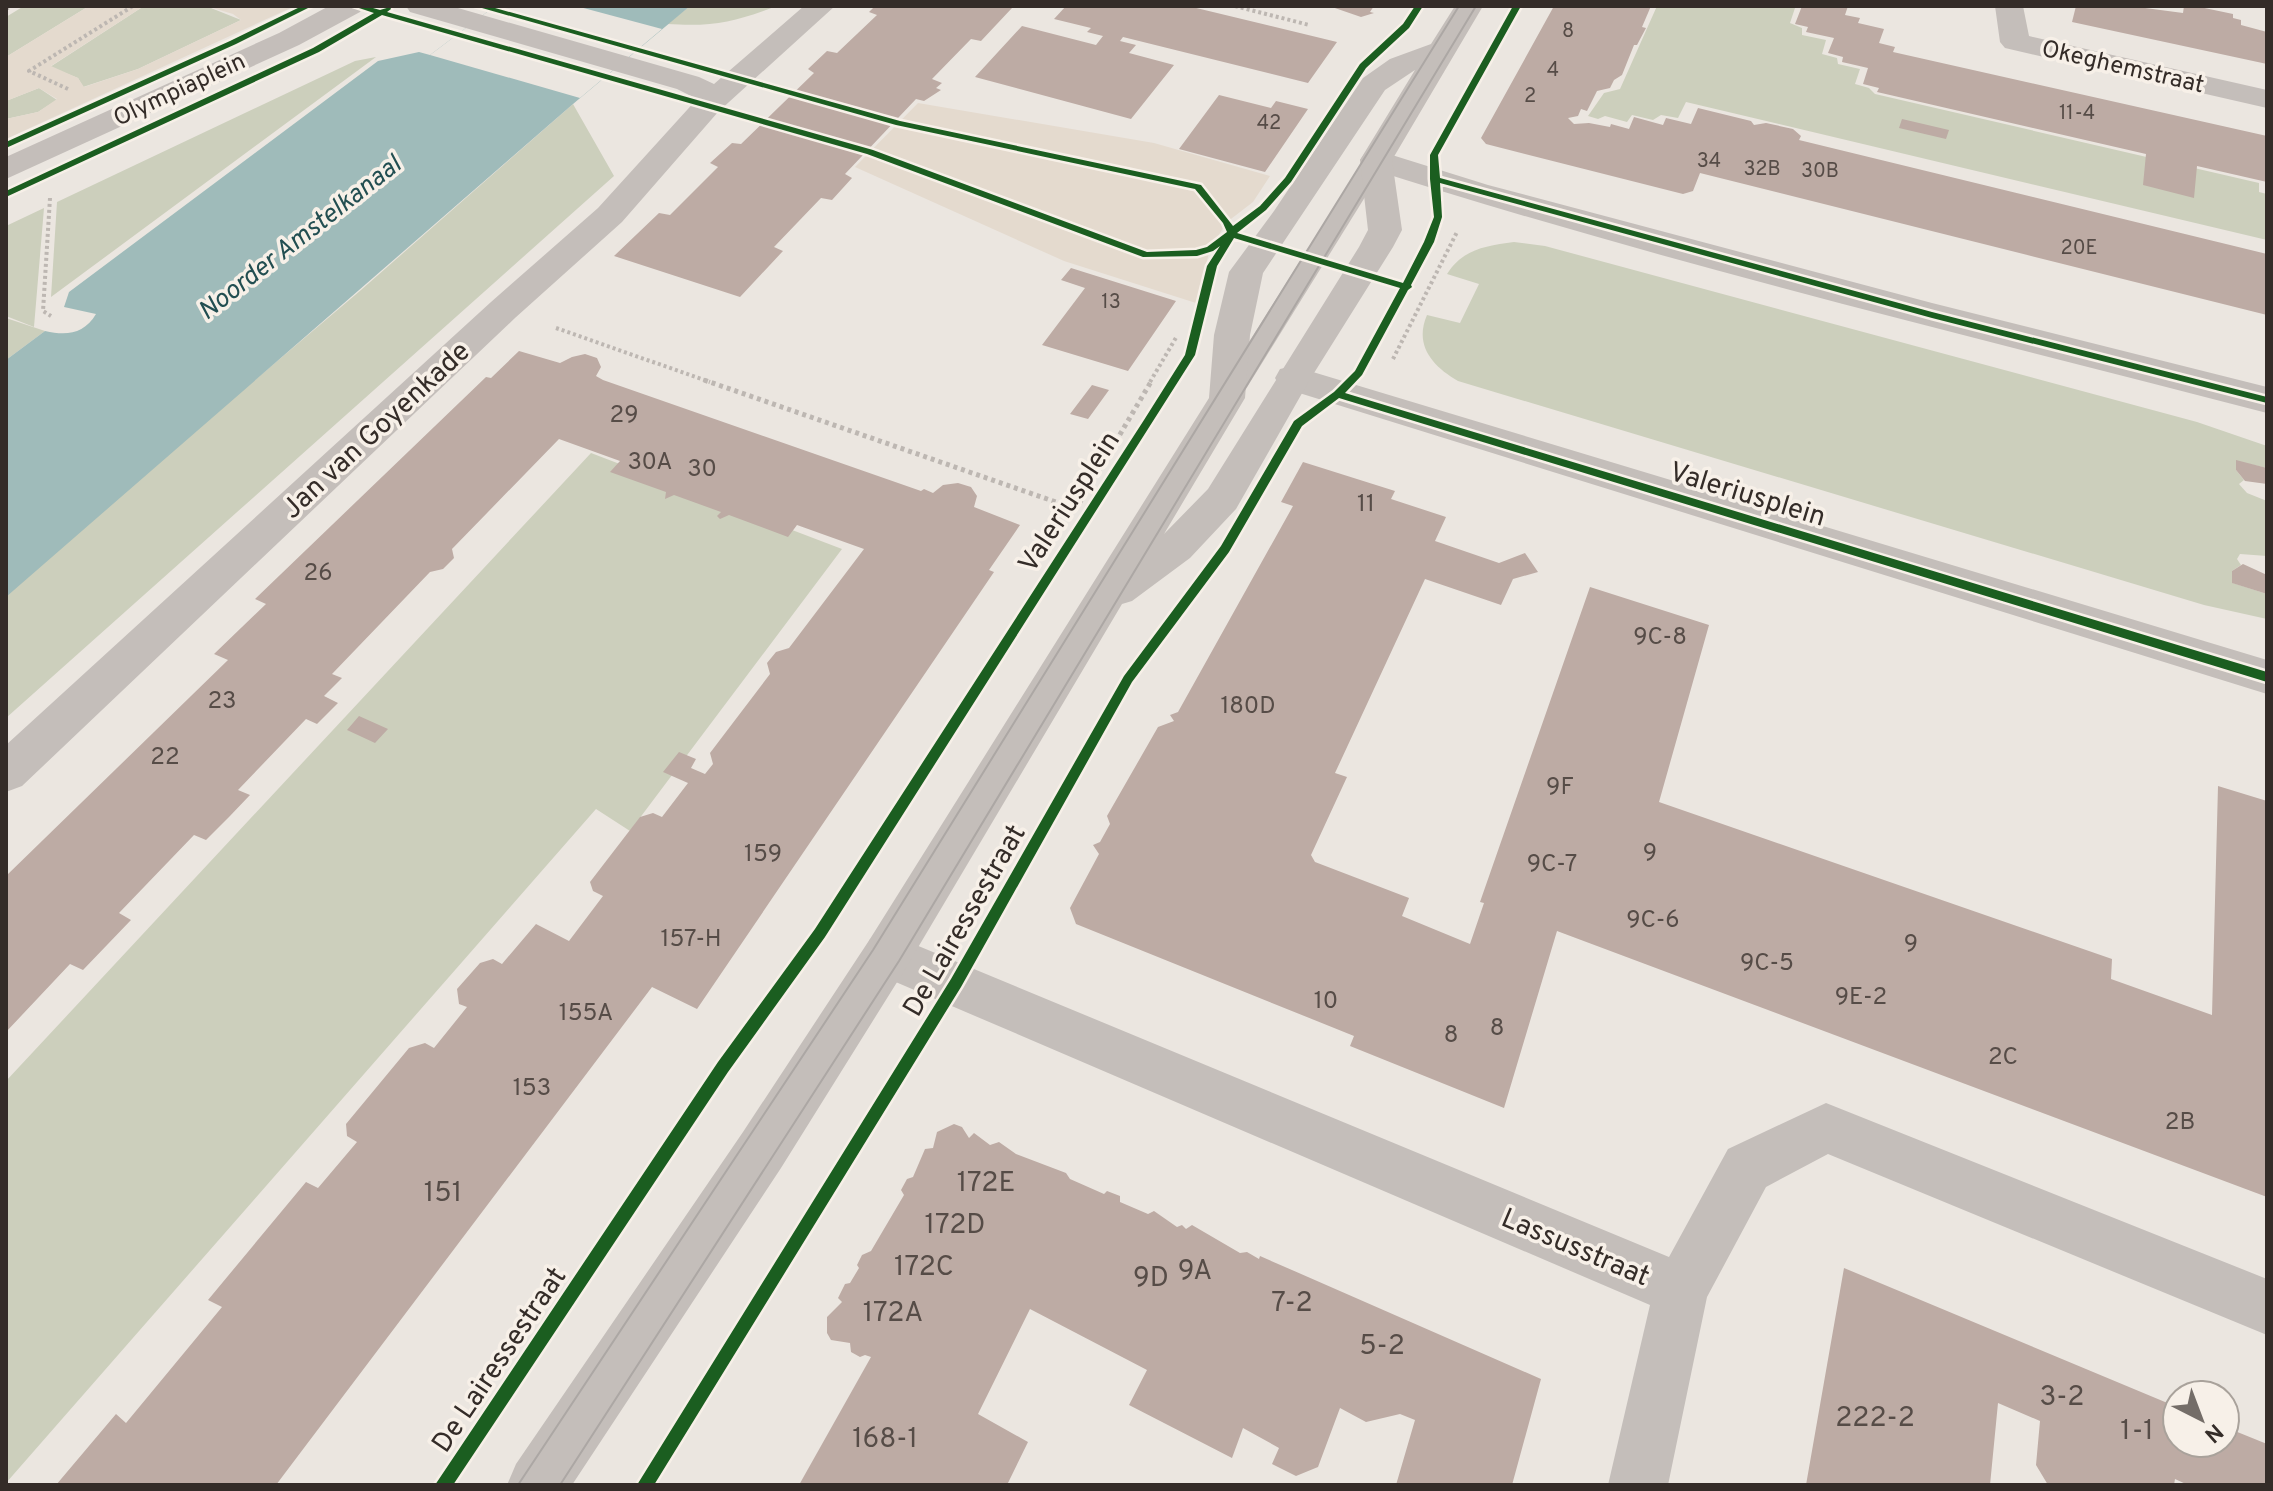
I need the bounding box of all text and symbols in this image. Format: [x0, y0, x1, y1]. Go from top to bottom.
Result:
house number: 8 [1562, 19, 1574, 45]
street label: Okeghemstraat [2038, 35, 2207, 101]
street label: Olympiaplein [109, 47, 251, 134]
house number: 4 [1547, 58, 1559, 84]
house number: 2 [1524, 84, 1536, 110]
house number: 11-4 [2059, 101, 2095, 127]
house number: 42 [1257, 111, 1281, 137]
water label: Noorder Amstelkanaal [192, 149, 410, 329]
house number: 34 [1697, 149, 1721, 175]
house number: 32B [1744, 157, 1781, 183]
house number: 30B [1801, 159, 1839, 185]
house number: 20E [2060, 236, 2098, 262]
house number: 13 [1101, 290, 1121, 316]
street label: Jan van Goyenkade [275, 335, 479, 528]
house number: 29 [609, 401, 639, 431]
street label: Valeriusplein [1011, 425, 1130, 580]
house number: 30A [627, 448, 673, 478]
house number: 30 [687, 455, 717, 485]
street label: Valeriusplein [1665, 455, 1830, 537]
house number: 11 [1357, 490, 1375, 520]
house number: 26 [303, 559, 333, 589]
house number: 9C-8 [1633, 623, 1687, 653]
house number: 23 [207, 687, 237, 717]
house number: 180D [1220, 692, 1276, 722]
house number: 22 [150, 743, 180, 773]
house number: 9F [1546, 773, 1574, 803]
street label: De Lairessestraat [896, 819, 1035, 1024]
house number: 9 [1643, 839, 1657, 869]
house number: 159 [744, 840, 782, 870]
house number: 9C-7 [1527, 850, 1577, 880]
house number: 9C-6 [1626, 906, 1680, 936]
house number: 157-H [660, 925, 722, 955]
house number: 9 [1904, 930, 1918, 960]
house number: 9C-5 [1740, 949, 1794, 979]
house number: 9E-2 [1835, 983, 1887, 1013]
house number: 10 [1314, 987, 1338, 1017]
house number: 155A [559, 999, 613, 1029]
house number: 8 [1490, 1014, 1504, 1044]
house number: 8 [1444, 1021, 1458, 1051]
house number: 2C [1988, 1043, 2018, 1073]
house number: 153 [513, 1074, 551, 1104]
house number: 2B [2165, 1108, 2195, 1138]
house number: 172E [957, 1166, 1015, 1202]
house number: 151 [424, 1176, 462, 1212]
street label: Lassusstraat [1495, 1201, 1654, 1296]
house number: 172D [925, 1208, 985, 1244]
house number: 172C [894, 1250, 954, 1286]
house number: 9A [1178, 1254, 1212, 1290]
street label: De Lairessestraat [425, 1261, 576, 1460]
house number: 9D [1133, 1261, 1169, 1297]
house number: 7-2 [1271, 1286, 1313, 1322]
house number: 172A [863, 1296, 923, 1332]
house number: 5-2 [1359, 1329, 1405, 1365]
north arrow [2161, 1379, 2241, 1459]
house number: 3-2 [2039, 1380, 2085, 1416]
house number: 222-2 [1835, 1401, 1915, 1437]
house number: 1-1 [2120, 1414, 2154, 1450]
text: N [2198, 1417, 2228, 1447]
house number: 168-1 [852, 1422, 918, 1458]

